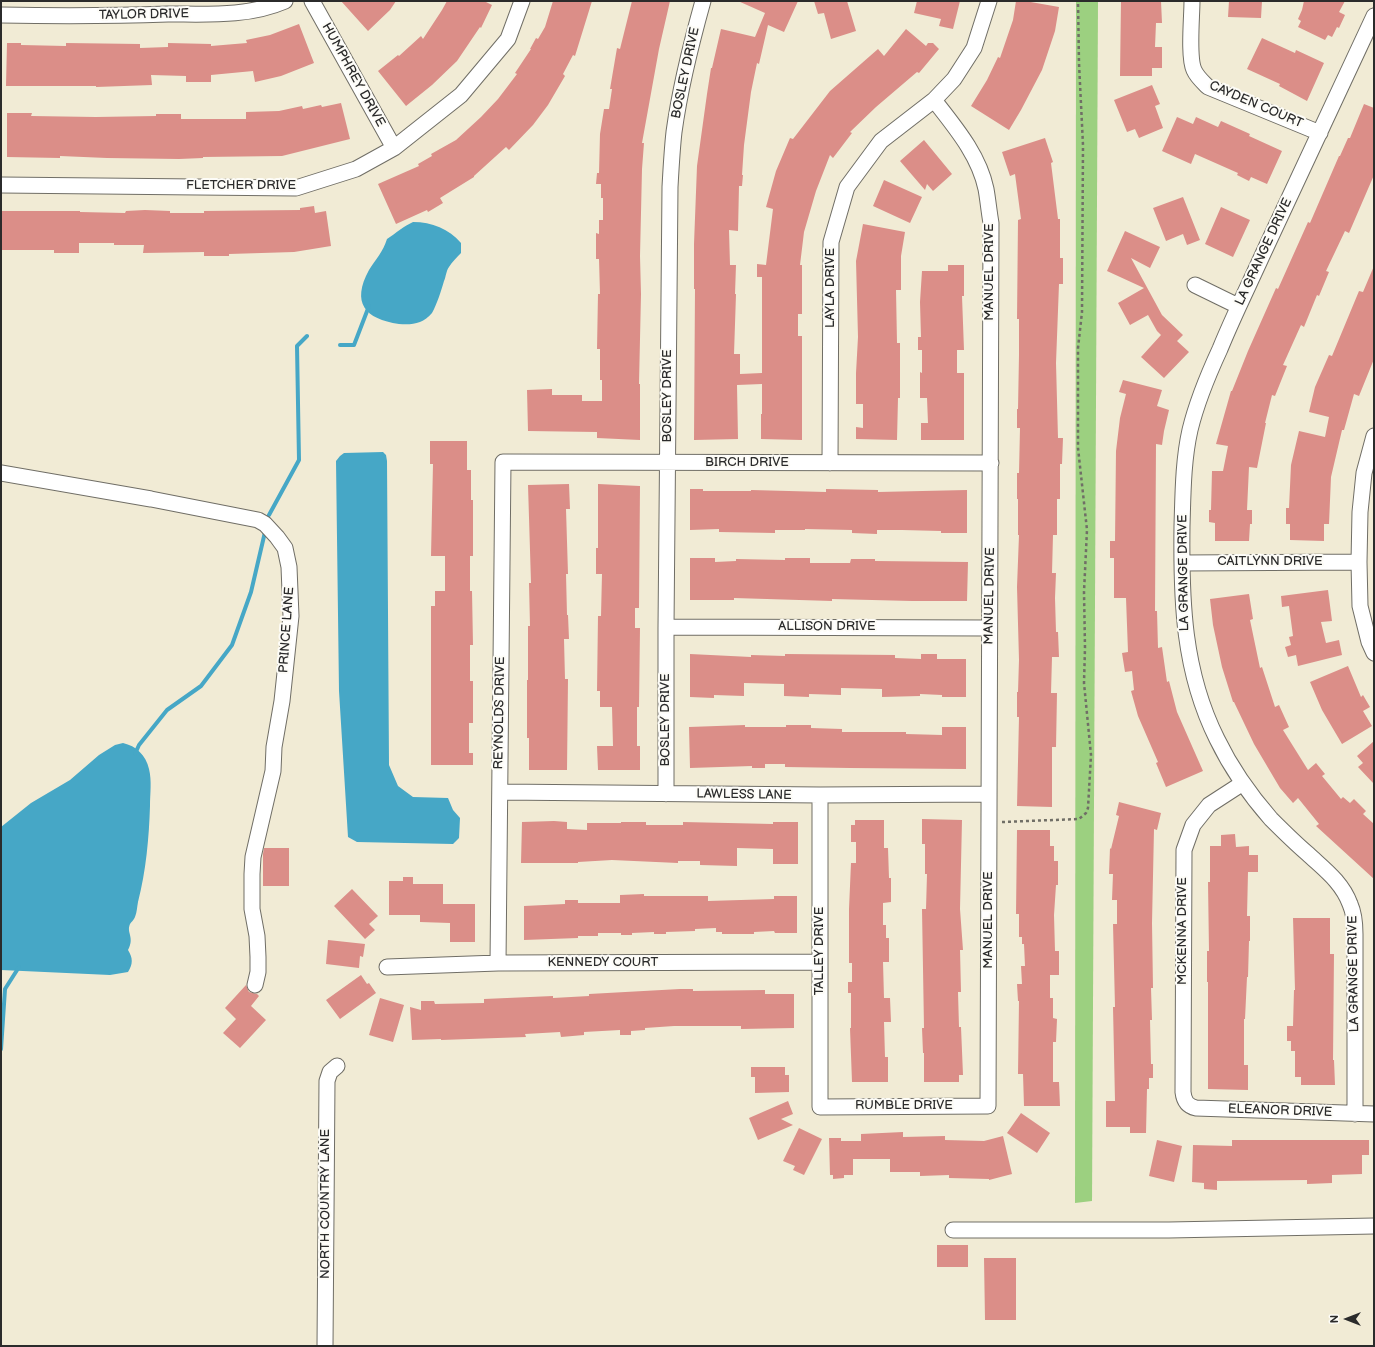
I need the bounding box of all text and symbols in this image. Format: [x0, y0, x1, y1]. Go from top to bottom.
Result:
street label: TAYLOR DRIVE [99, 6, 189, 24]
street label: HUMPHREY DRIVE [318, 20, 388, 130]
street label: BOSLEY DRIVE [669, 26, 703, 120]
street label: CAYDEN COURT [1207, 78, 1305, 132]
street label: FLETCHER DRIVE [186, 178, 296, 194]
street label: LA GRANGE DRIVE [1232, 196, 1296, 308]
street label: MANUEL DRIVE [982, 223, 998, 321]
street label: LAYLA DRIVE [823, 248, 839, 328]
street label: BOSLEY DRIVE [660, 349, 676, 443]
street label: BIRCH DRIVE [705, 455, 789, 471]
street label: LA GRANGE DRIVE [1175, 514, 1193, 632]
street label: MANUEL DRIVE [981, 547, 999, 645]
street label: CAITLYNN DRIVE [1217, 554, 1323, 570]
street label: PRINCE LANE [276, 586, 298, 674]
street label: ALLISON DRIVE [778, 619, 876, 635]
street label: REYNOLDS DRIVE [491, 657, 509, 769]
street label: BOSLEY DRIVE [658, 673, 674, 767]
street label: LAWLESS LANE [696, 786, 792, 804]
street label: MANUEL DRIVE [981, 871, 997, 969]
street label: MCKENNA DRIVE [1175, 877, 1191, 985]
street label: TALLEY DRIVE [812, 907, 828, 995]
street label: LA GRANGE DRIVE [1345, 915, 1363, 1033]
street label: KENNEDY COURT [548, 955, 658, 971]
street label: RUMBLE DRIVE [855, 1098, 953, 1114]
street label: ELEANOR DRIVE [1228, 1101, 1332, 1121]
street label: NORTH COUNTRY LANE [318, 1129, 334, 1279]
north arrow [1327, 1299, 1367, 1339]
text: N [1328, 1315, 1341, 1323]

